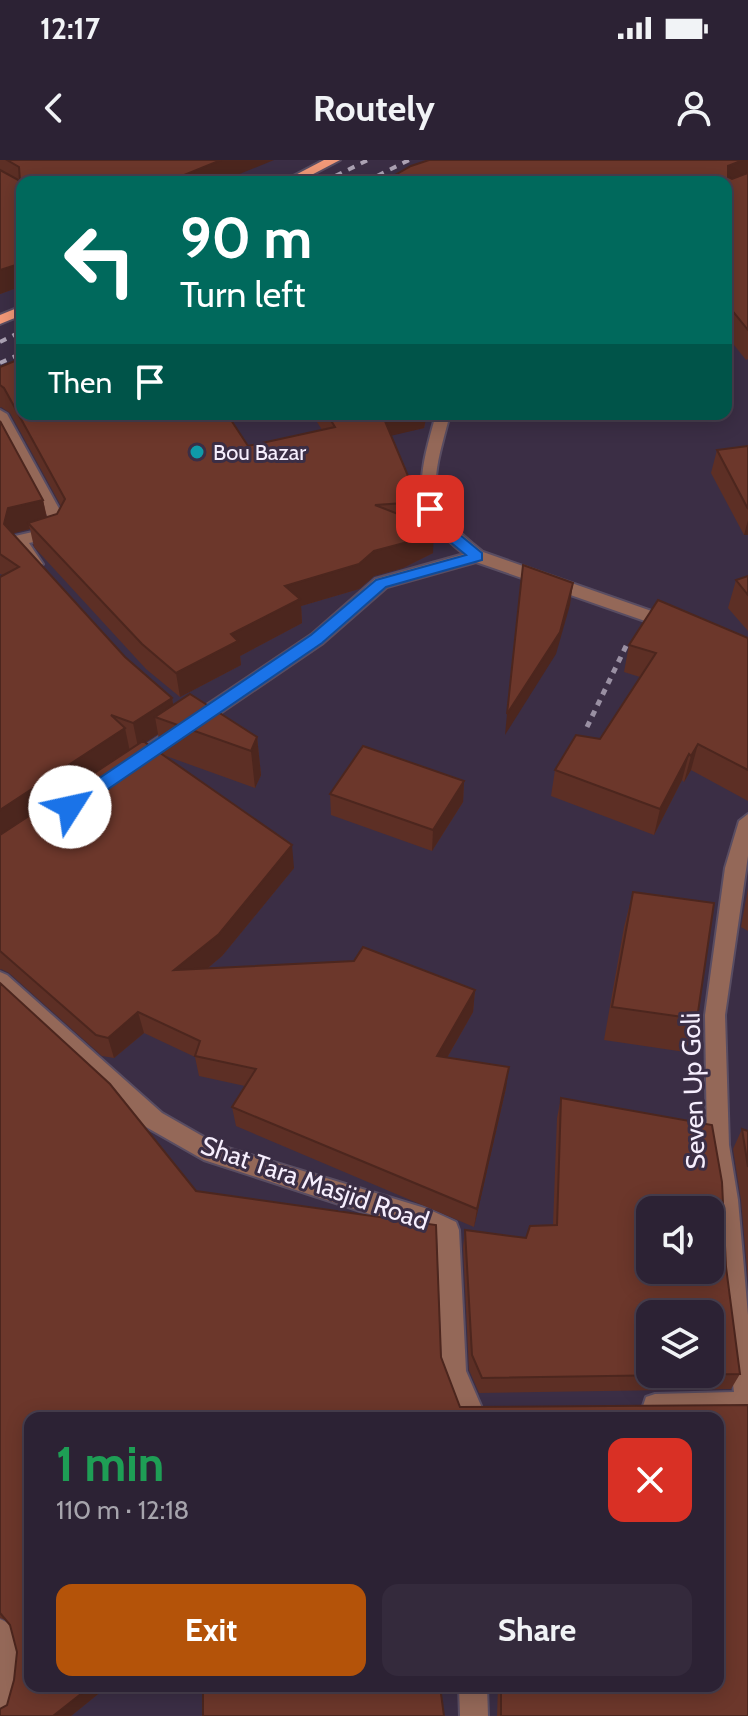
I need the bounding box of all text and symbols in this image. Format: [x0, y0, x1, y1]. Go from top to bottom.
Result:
text: 12:17 [40, 10, 100, 47]
icon: back [32, 86, 76, 130]
text: Routely [313, 86, 435, 130]
icon: person [672, 86, 716, 130]
text: 90 m [180, 204, 312, 272]
icon: left [48, 208, 152, 312]
text: Turn left [180, 272, 305, 316]
icon: arrive [128, 360, 172, 404]
text: Then [48, 364, 112, 401]
place label: Bou Bazar [213, 439, 306, 466]
marker: Bou Bazar [188, 443, 206, 461]
pin [396, 475, 464, 543]
icon: arrive [408, 487, 452, 531]
position arrow [28, 765, 112, 849]
street label: Seven Up Goli [674, 1012, 712, 1170]
street label: Shat Tara Masjid Road [197, 1129, 433, 1237]
map controls [636, 1196, 724, 1388]
button: sound [636, 1196, 724, 1284]
button: layers [636, 1300, 724, 1388]
text: 1 min [56, 1435, 164, 1493]
button: close [608, 1438, 692, 1522]
text: 110 m · 12:18 [56, 1494, 189, 1526]
button: Exit [56, 1584, 366, 1676]
button: Share [382, 1584, 692, 1676]

